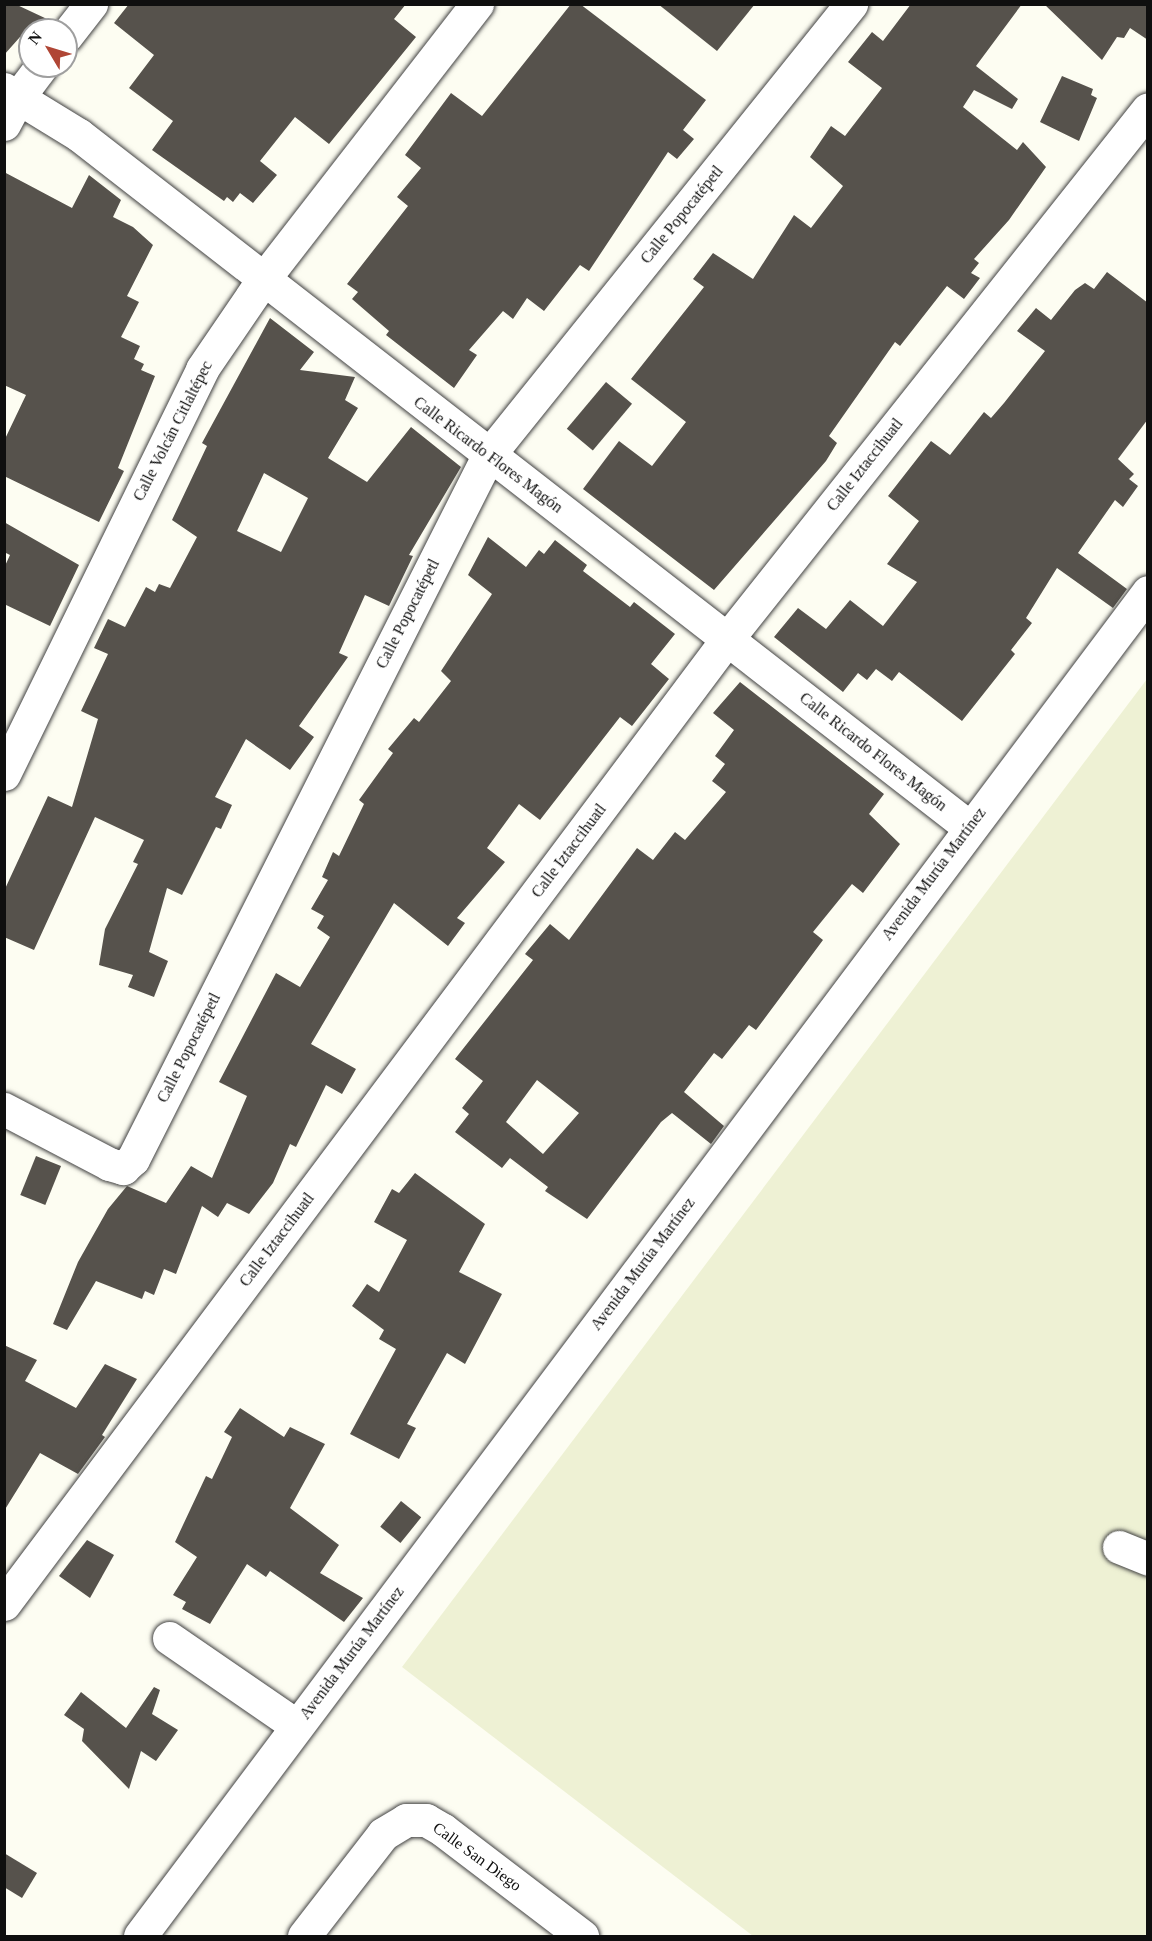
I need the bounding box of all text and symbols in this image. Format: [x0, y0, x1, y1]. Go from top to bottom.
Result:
north arrow [18, 18, 78, 78]
text: N [25, 28, 45, 48]
street label: Calle Popocatépetl [637, 162, 727, 268]
street label: Calle Volcán Citlaltépec [129, 357, 217, 505]
street label: Calle Ricardo Flores Magón [410, 393, 566, 517]
street label: Calle Iztaccihuatl [823, 415, 907, 515]
street label: Calle Popocatépetl [372, 556, 444, 672]
street label: Calle Ricardo Flores Magón [795, 688, 951, 816]
street label: Calle Iztaccihuatl [528, 800, 610, 902]
street label: Avenida Murúa Martínez [878, 804, 990, 944]
street label: Calle Popocatépetl [153, 990, 225, 1106]
street label: Calle Iztaccihuatl [236, 1189, 318, 1291]
street label: Avenida Murúa Martínez [587, 1194, 699, 1334]
street label: Avenida Murúa Martínez [296, 1583, 408, 1723]
street label: Calle San Diego [429, 1818, 525, 1896]

